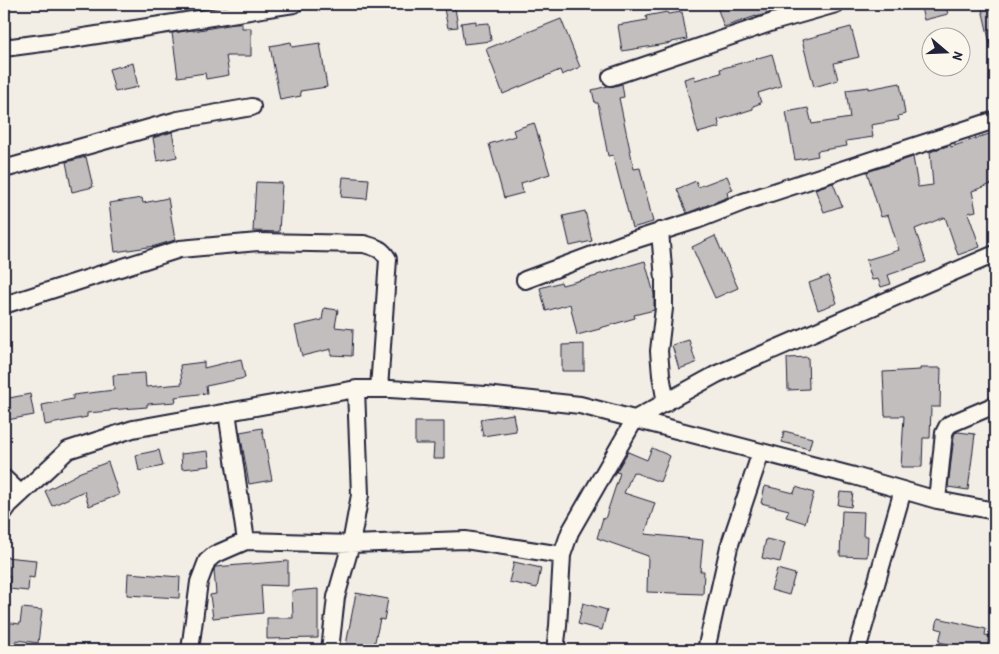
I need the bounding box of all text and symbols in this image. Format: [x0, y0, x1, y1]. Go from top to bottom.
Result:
north arrow [922, 28, 972, 78]
text: N [948, 50, 969, 64]

